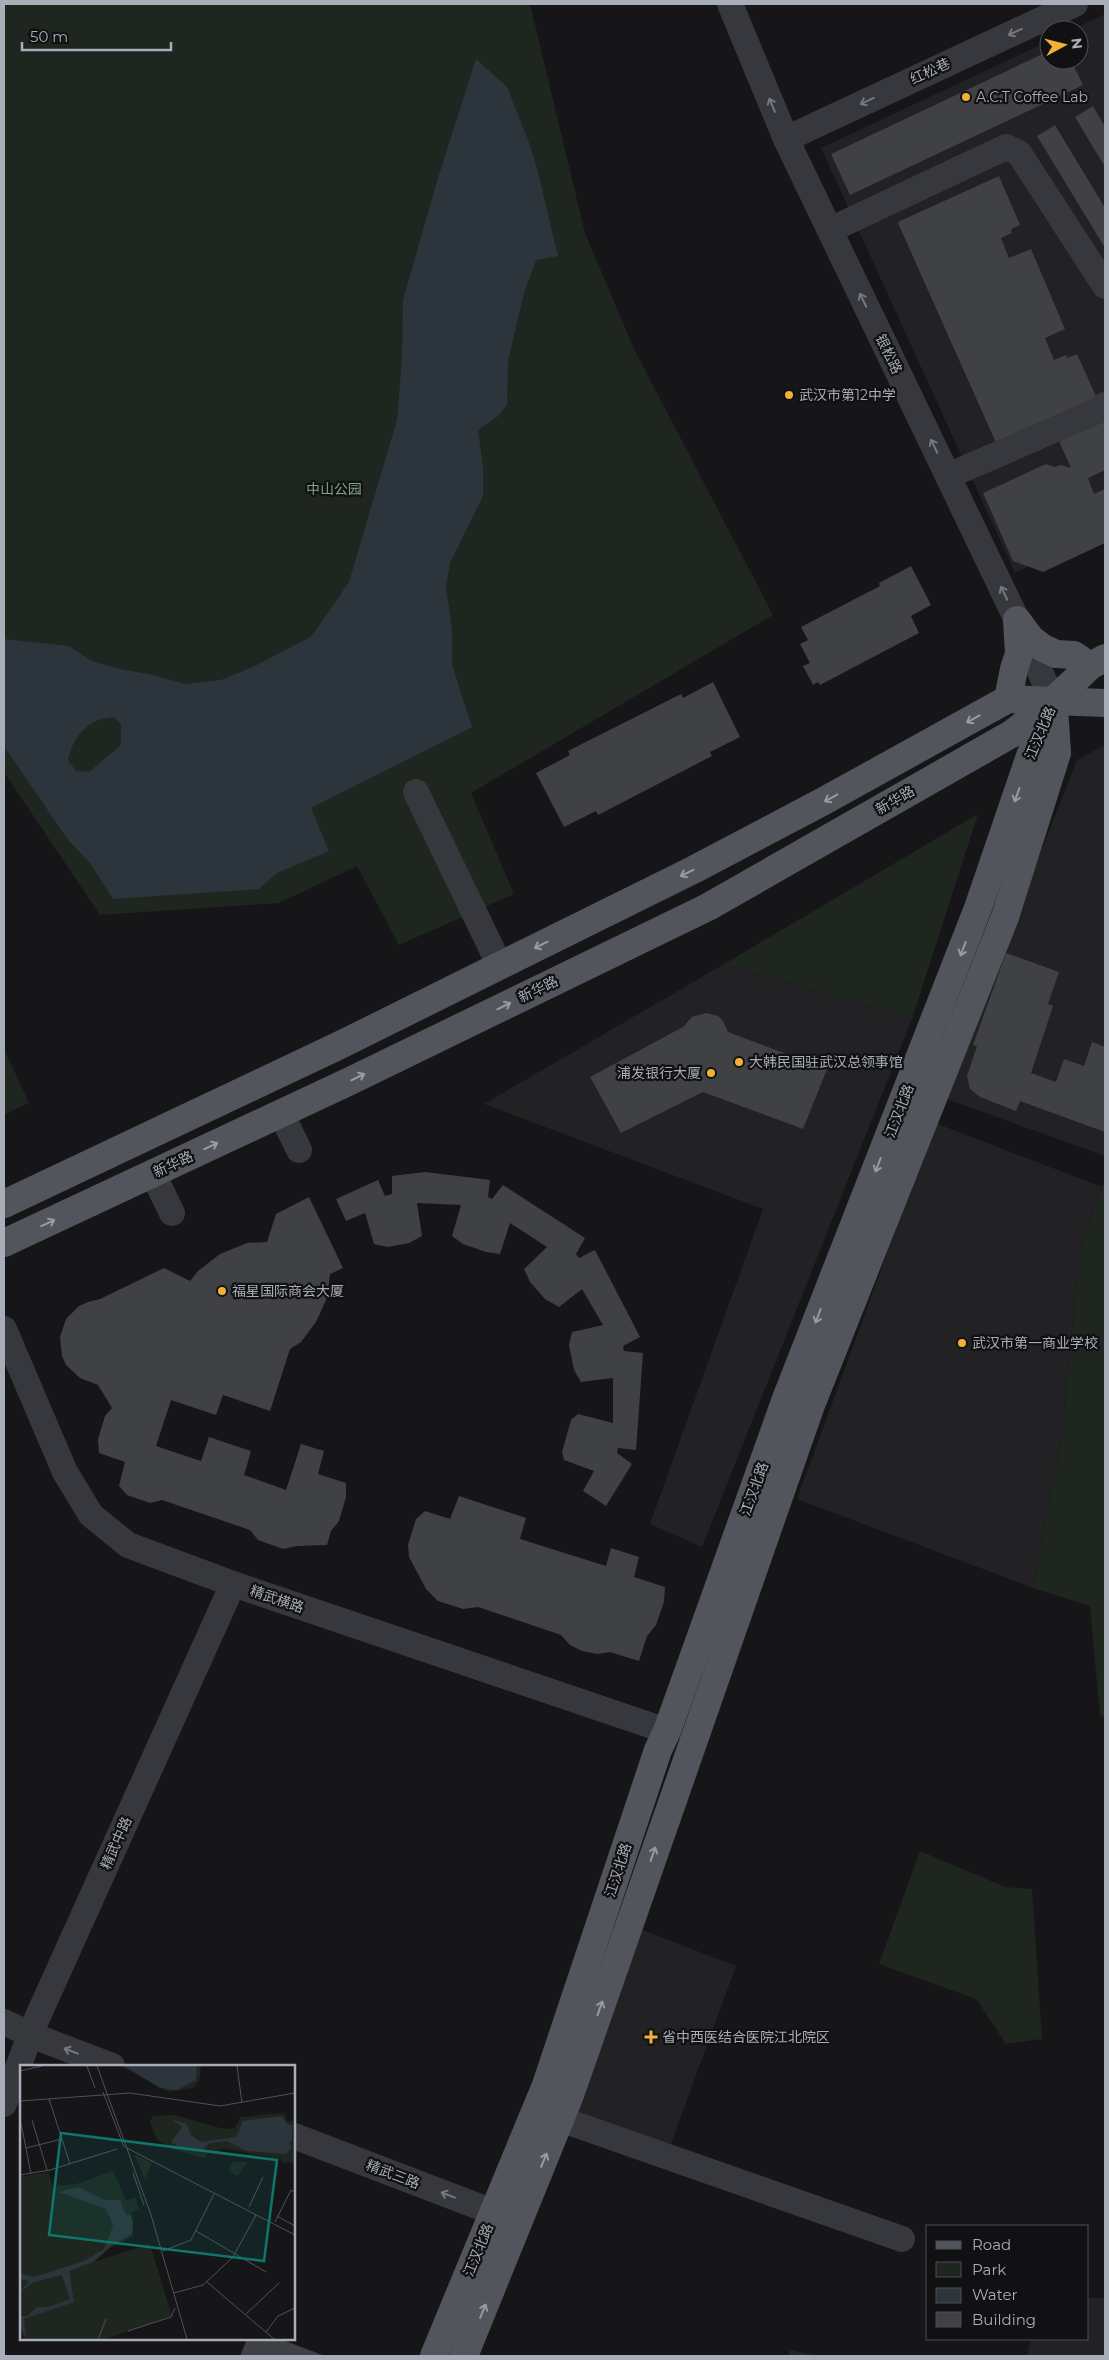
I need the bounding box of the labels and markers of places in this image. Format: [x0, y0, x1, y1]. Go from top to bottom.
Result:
place label: A.C.T Coffee Lab [976, 88, 1088, 106]
marker: A.C.T Coffee Lab [960, 91, 972, 103]
place label: 武汉市第12中学 [799, 386, 896, 404]
marker: 武汉市第12中学 [783, 389, 795, 401]
place label: 大韩民国驻武汉总领事馆 [749, 1053, 903, 1071]
marker: 大韩民国驻武汉总领事馆 [733, 1056, 745, 1068]
place label: 浦发银行大厦 [617, 1064, 701, 1082]
marker: 浦发银行大厦 [705, 1067, 717, 1079]
place label: 福星国际商会大厦 [232, 1282, 344, 1300]
marker: 福星国际商会大厦 [216, 1285, 228, 1297]
place label: 武汉市第一商业学校 [972, 1334, 1098, 1352]
marker: 武汉市第一商业学校 [956, 1337, 968, 1349]
place label: 省中西医结合医院江北院区 [662, 2028, 830, 2046]
marker: 省中西医结合医院江北院区 [644, 2030, 658, 2044]

